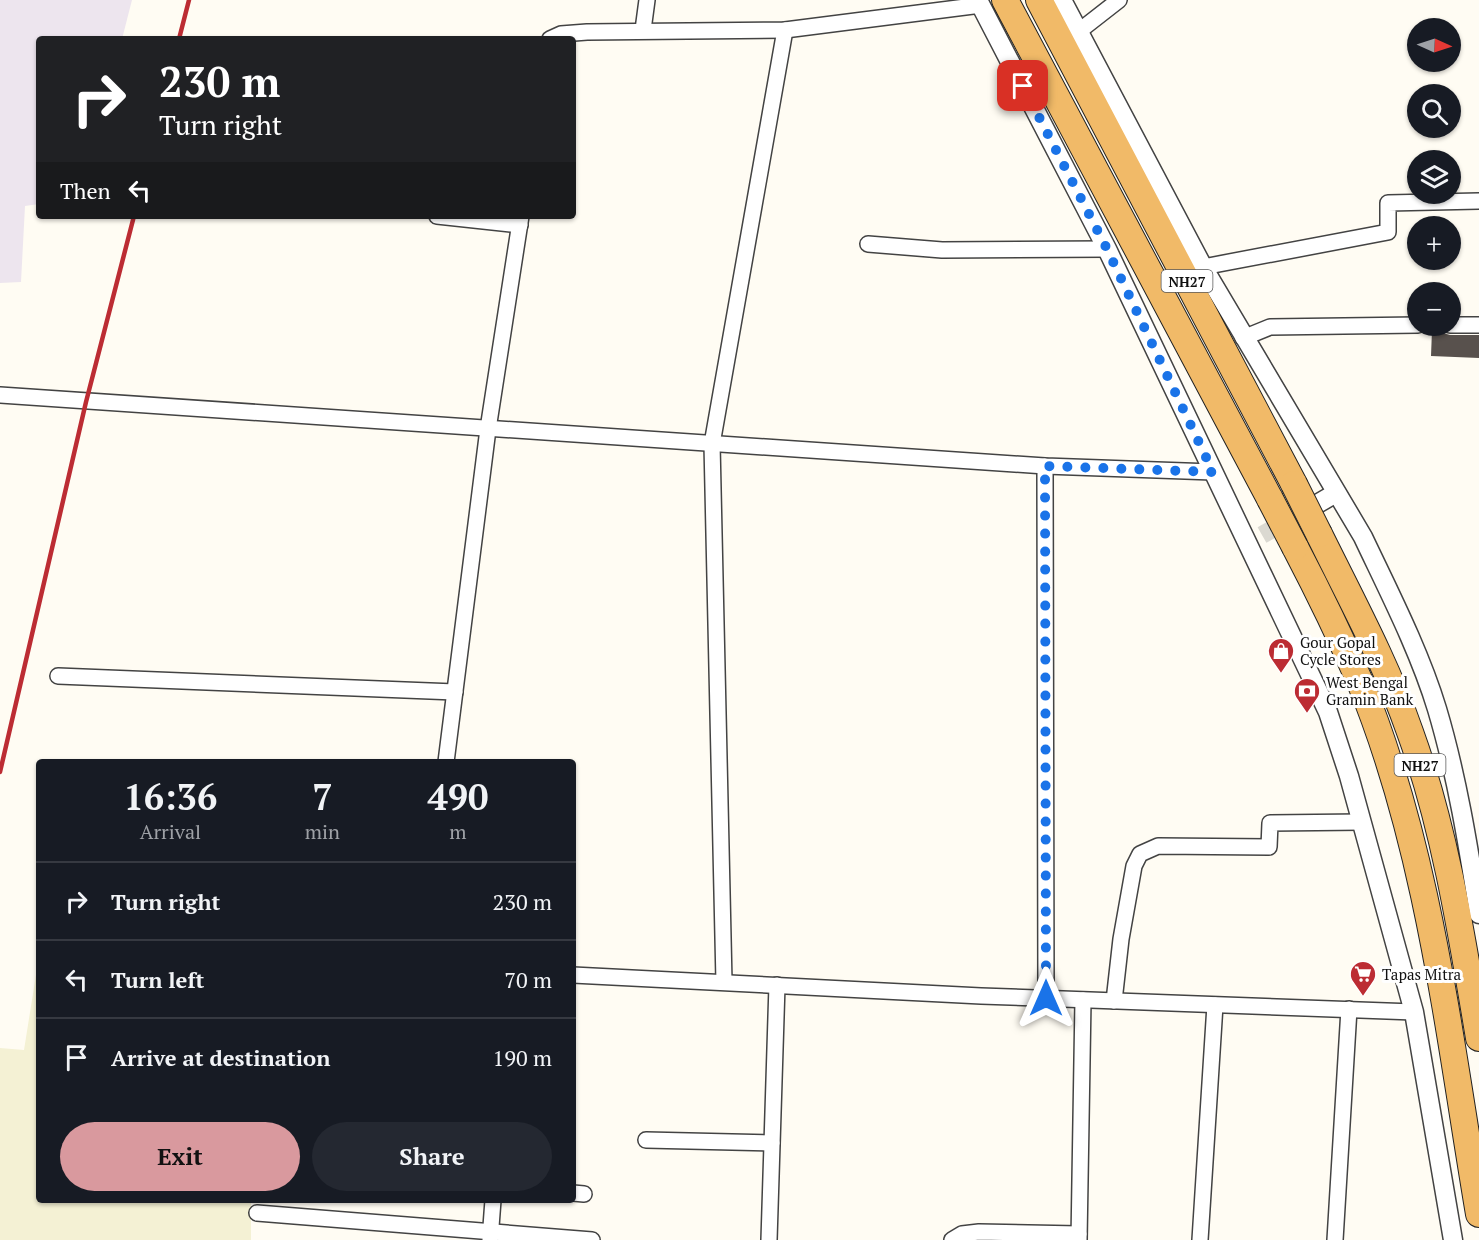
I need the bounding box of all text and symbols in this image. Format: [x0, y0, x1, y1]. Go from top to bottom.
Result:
north arrow [1407, 18, 1461, 72]
map controls [1407, 18, 1461, 336]
text: 230 m [159, 53, 280, 109]
icon: right [60, 60, 138, 138]
pin [997, 60, 1048, 111]
icon: arrive [1006, 69, 1039, 102]
button: search [1407, 84, 1461, 138]
text: Turn right [159, 107, 282, 143]
button: layers [1407, 150, 1461, 204]
icon: left [123, 174, 156, 207]
text: Then [60, 176, 111, 205]
button: + [1407, 216, 1461, 270]
road number: NH27 [1162, 270, 1212, 292]
button: − [1407, 282, 1461, 336]
place label: Gour Gopal Cycle Stores [1300, 632, 1381, 669]
shop icon: Gour Gopal Cycle Stores [1266, 636, 1296, 674]
place label: West Bengal Gramin Bank [1326, 672, 1413, 709]
bank icon: West Bengal Gramin Bank [1292, 676, 1322, 714]
road number: NH27 [1394, 754, 1446, 776]
text: 16:36 [124, 773, 217, 820]
text: 7 [312, 773, 333, 820]
text: 490 [427, 773, 488, 820]
text: Arrival [140, 818, 201, 845]
text: min [305, 818, 340, 845]
text: m [449, 818, 467, 845]
icon: right [60, 885, 93, 918]
text: Turn right [111, 887, 220, 916]
text: 230 m [492, 887, 552, 916]
supermarket icon: Tapas Mitra [1348, 959, 1378, 997]
icon: left [60, 963, 93, 996]
place label: Tapas Mitra [1382, 964, 1461, 984]
text: Turn left [111, 965, 204, 994]
text: 70 m [504, 965, 552, 994]
position arrow [1014, 966, 1078, 1030]
icon: arrive [60, 1041, 93, 1074]
text: Arrive at destination [111, 1043, 330, 1072]
text: 190 m [492, 1043, 552, 1072]
button: Exit [60, 1122, 300, 1191]
button: Share [312, 1122, 552, 1191]

